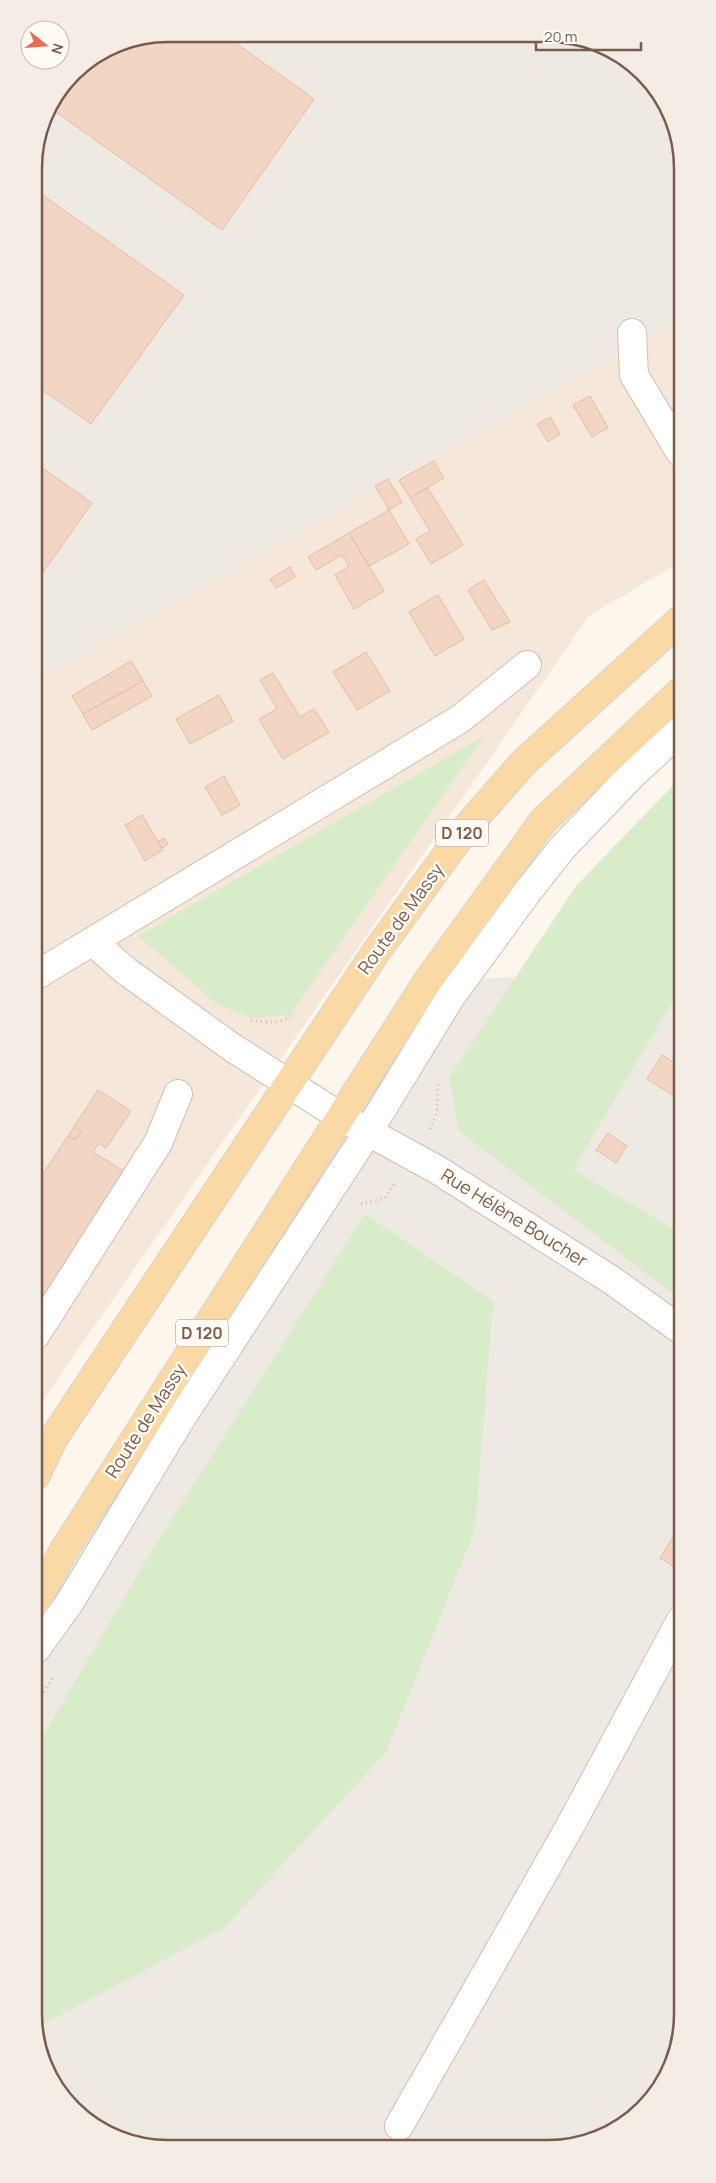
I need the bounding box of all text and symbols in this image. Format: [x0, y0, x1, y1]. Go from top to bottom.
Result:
north arrow [20, 20, 70, 70]
scale bar [536, 20, 641, 52]
text: 20 m [544, 26, 577, 47]
text: N [47, 41, 68, 57]
road number: D 120 [436, 820, 488, 846]
street label: Route de Massy [352, 858, 449, 979]
street label: Rue Hélène Boucher [437, 1162, 593, 1272]
road number: D 120 [176, 1320, 228, 1346]
street label: Route de Massy [99, 1358, 191, 1482]

